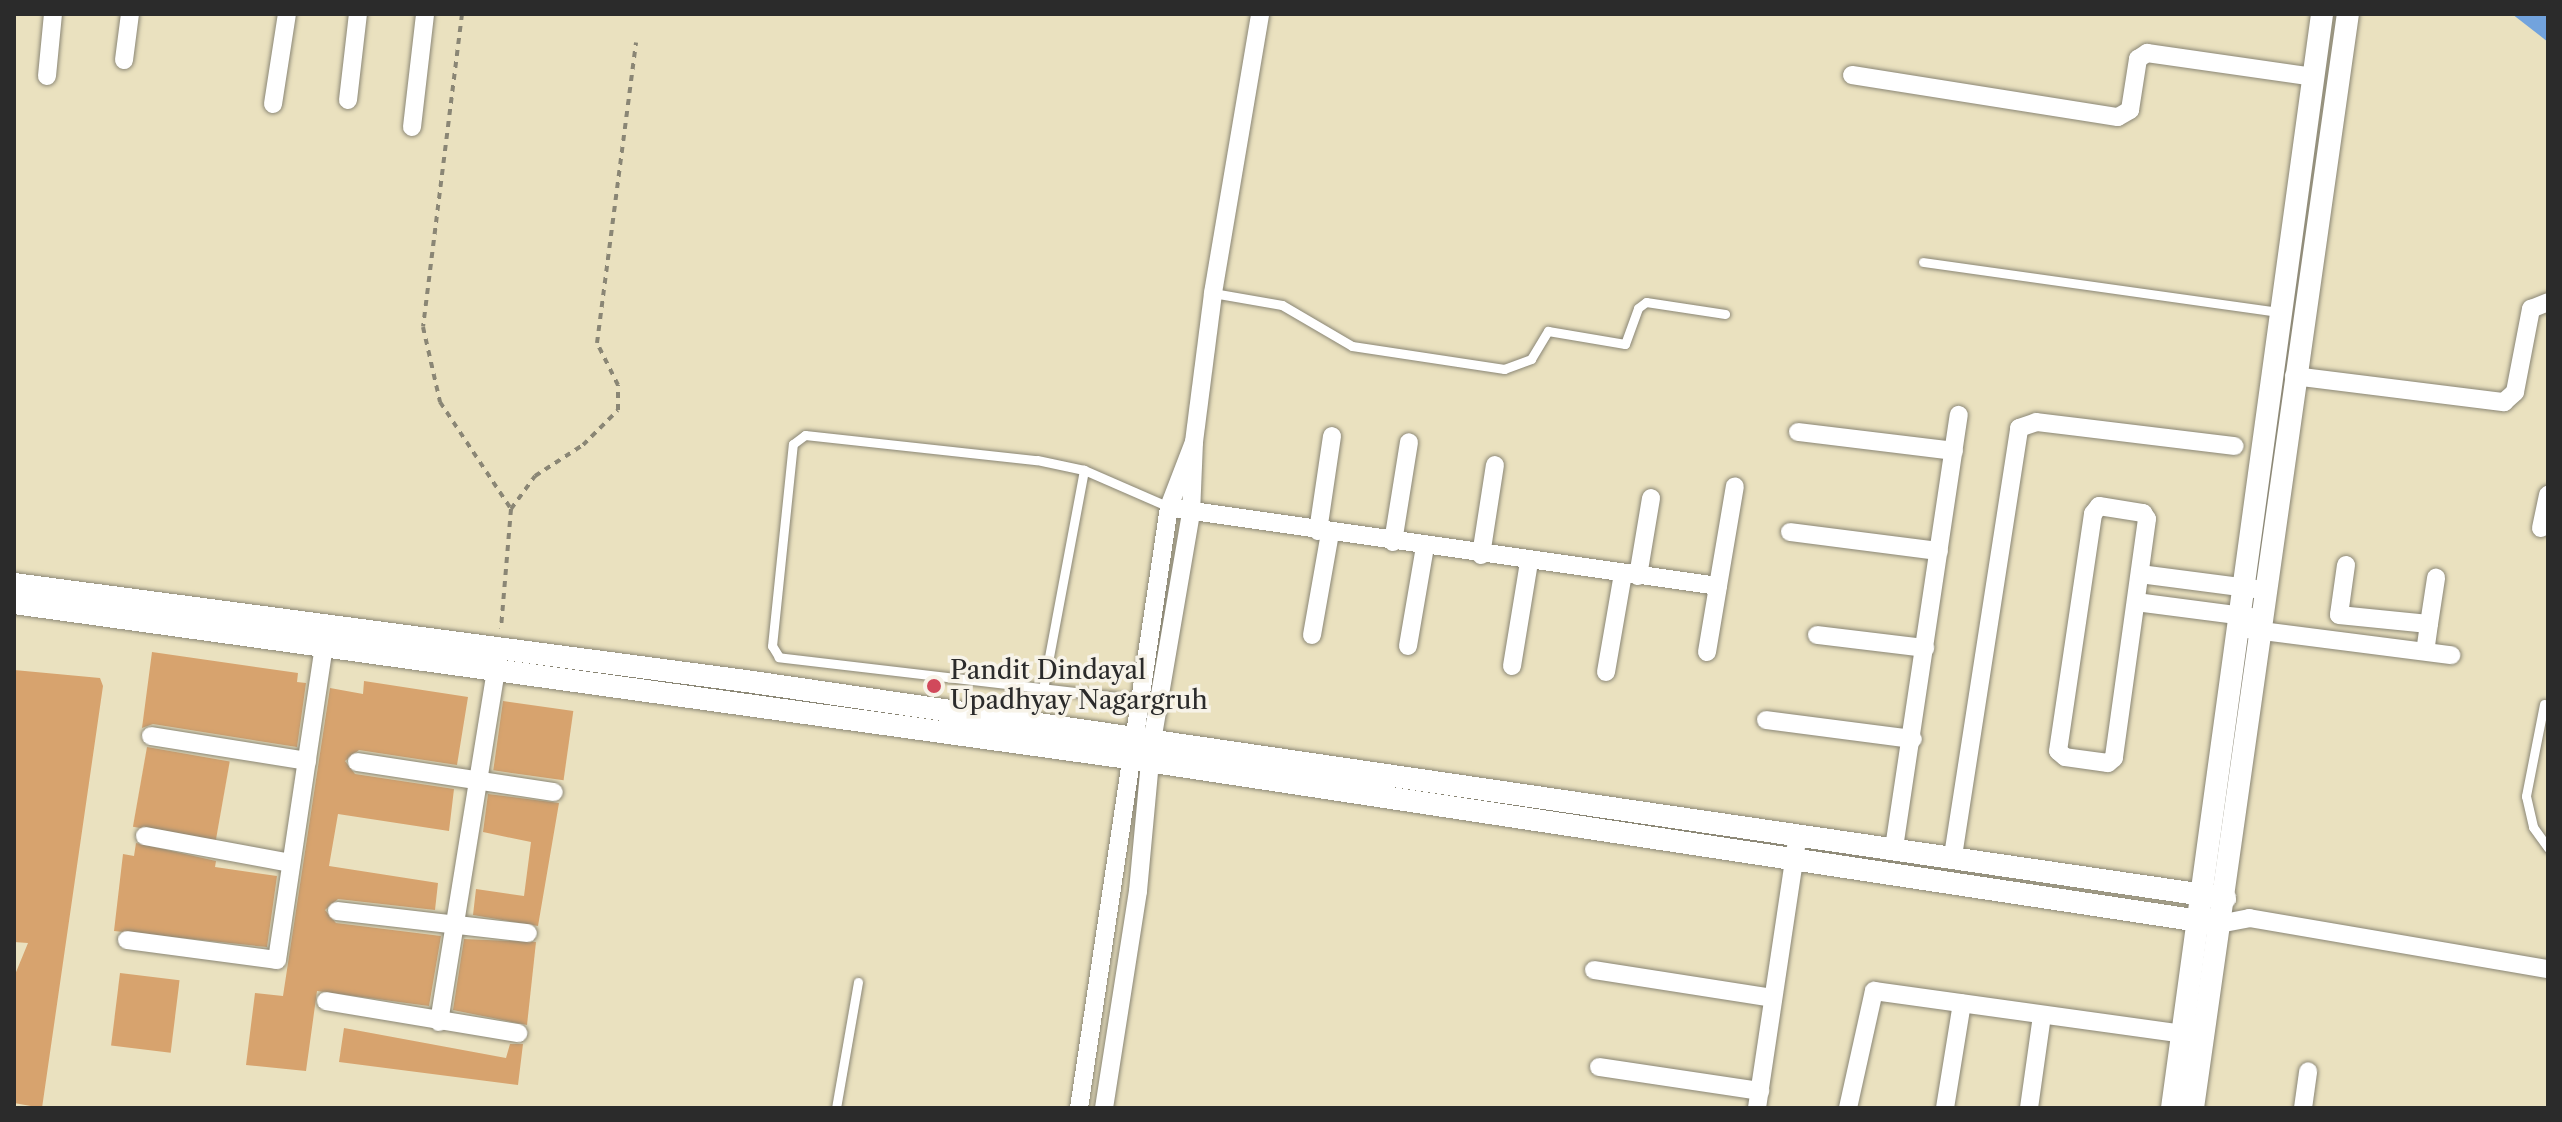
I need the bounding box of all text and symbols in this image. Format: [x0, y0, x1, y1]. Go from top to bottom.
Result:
place label: Pandit Dindayal Upadhyay Nagargruh [950, 655, 1209, 716]
marker: Pandit Dindayal Upadhyay Nagargruh [925, 677, 943, 695]

